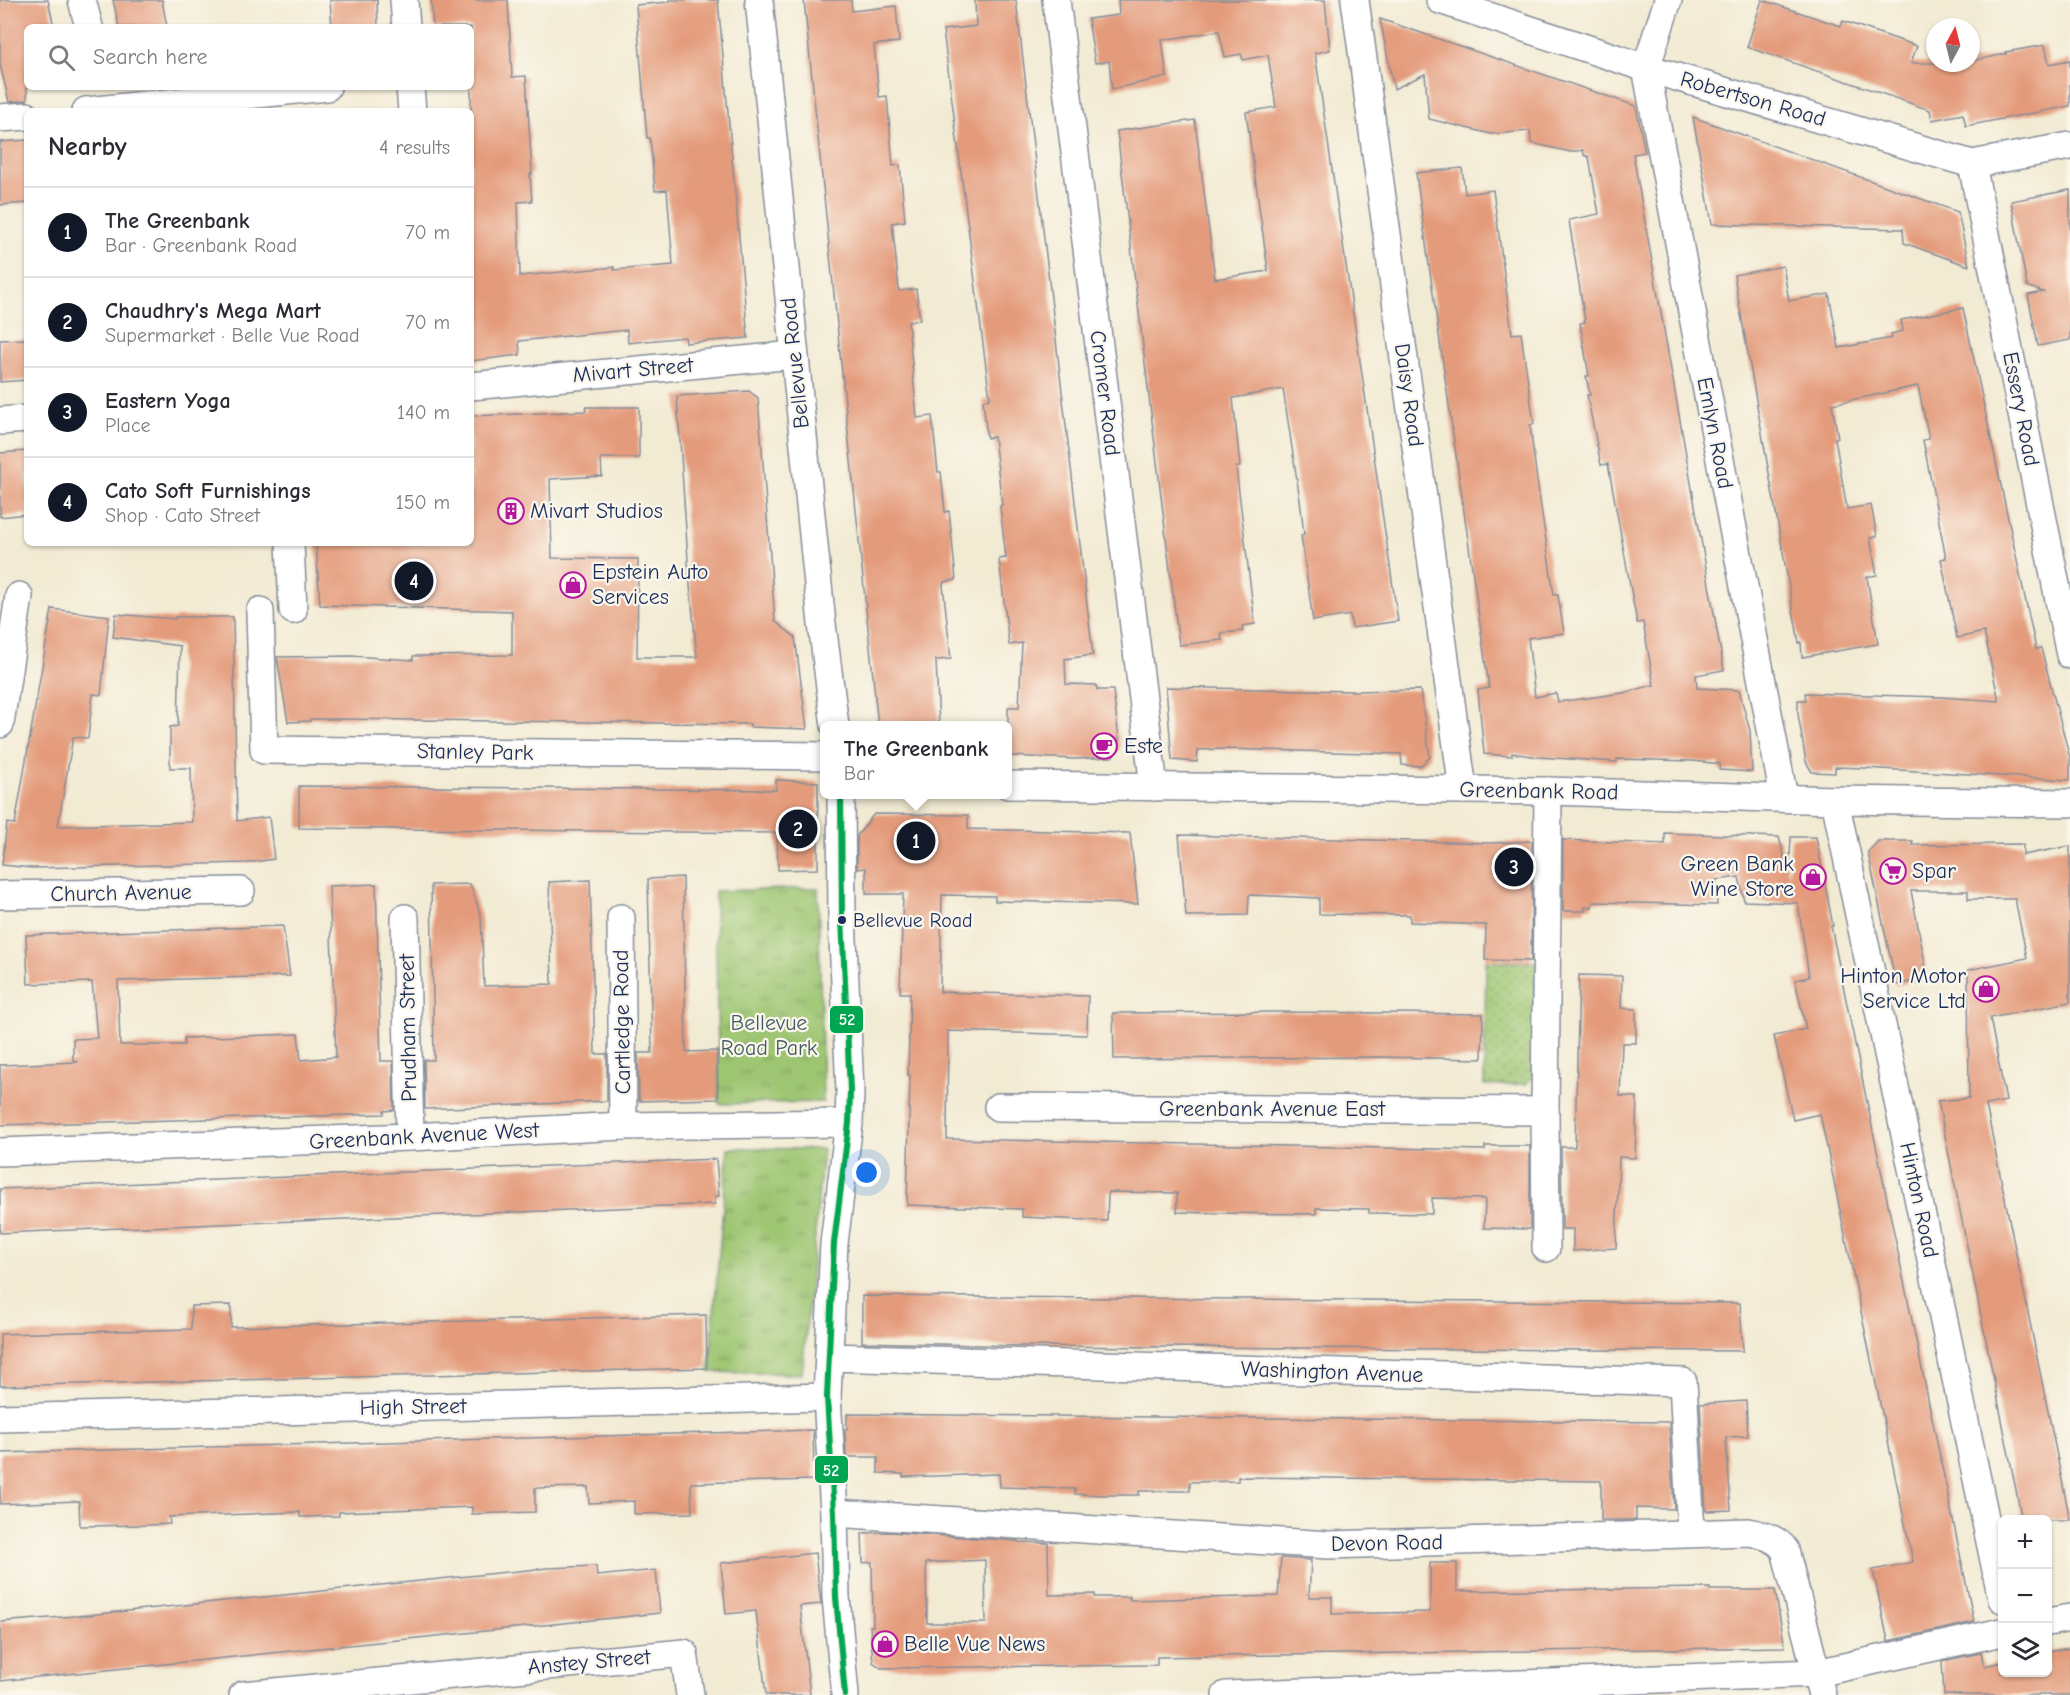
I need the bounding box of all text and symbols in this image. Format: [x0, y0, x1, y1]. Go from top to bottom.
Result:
north arrow [1926, 18, 1980, 72]
search box [24, 24, 474, 90]
icon: search [45, 41, 78, 74]
text: Search here [93, 44, 208, 70]
street label: Robertson Road [1677, 66, 1829, 132]
text: Nearby [48, 132, 127, 162]
text: 4 results [379, 136, 450, 159]
text: The Greenbank [105, 208, 249, 234]
text: 1 [64, 221, 71, 244]
text: 70 m [405, 221, 450, 244]
text: Bar · Greenbank Road [105, 234, 297, 257]
street label: Bellevue Road [775, 296, 815, 430]
text: Chaudhry's Mega Mart [105, 298, 321, 324]
text: 2 [63, 311, 72, 334]
text: 70 m [405, 311, 450, 334]
text: Supermarket · Belle Vue Road [105, 324, 360, 347]
street label: Cromer Road [1084, 329, 1126, 457]
street label: Daisy Road [1389, 342, 1429, 448]
street label: Essery Road [1997, 350, 2045, 468]
street label: Mivart Street [572, 352, 695, 388]
street label: Emlyn Road [1691, 375, 1739, 491]
text: Eastern Yoga [105, 388, 231, 414]
text: 3 [63, 401, 72, 424]
text: 140 m [397, 401, 450, 424]
text: Place [105, 414, 151, 437]
text: Cato Soft Furnishings [105, 478, 311, 504]
text: 4 [63, 491, 72, 514]
text: 150 m [396, 491, 450, 514]
building icon: Mivart Studios [496, 496, 526, 526]
place label: Mivart Studios [530, 498, 663, 524]
text: Shop · Cato Street [105, 504, 260, 527]
pin: 4 [394, 558, 434, 604]
place label: Epstein Auto Services [592, 559, 708, 610]
shop icon: Epstein Auto Services [558, 570, 588, 600]
popup [820, 721, 1012, 799]
cafe icon: Este [1089, 731, 1119, 761]
place label: Este [1124, 733, 1163, 759]
text: The Greenbank [844, 736, 988, 762]
street label: Stanley Park [417, 738, 534, 766]
text: Bar [844, 762, 874, 785]
street label: Greenbank Road [1459, 777, 1619, 805]
pin: 2 [778, 806, 818, 852]
pin: 1 [896, 818, 936, 864]
pin: 3 [1494, 844, 1534, 890]
place label: Green Bank Wine Store [1681, 851, 1794, 902]
supermarket icon: Spar [1878, 856, 1908, 886]
place label: Spar [1912, 858, 1956, 884]
shop icon: Green Bank Wine Store [1798, 862, 1828, 892]
street label: Church Avenue [50, 879, 192, 907]
place label: Bellevue Road [853, 909, 973, 932]
marker: Bellevue Road [836, 914, 848, 926]
street label: Cartledge Road [608, 949, 636, 1095]
street label: Prudham Street [394, 953, 422, 1102]
place label: Hinton Motor Service Ltd [1840, 963, 1966, 1014]
shop icon: Hinton Motor Service Ltd [1971, 974, 2001, 1004]
line badge: 52 [829, 1005, 864, 1034]
park label: Bellevue Road Park [721, 1010, 818, 1061]
text: 52 [839, 1011, 855, 1029]
street label: Greenbank Avenue East [1159, 1096, 1386, 1122]
street label: Greenbank Avenue West [309, 1117, 540, 1155]
street label: Hinton Road [1894, 1140, 1944, 1260]
your location [852, 1158, 881, 1187]
street label: Washington Avenue [1240, 1356, 1424, 1388]
street label: High Street [359, 1393, 467, 1421]
line badge: 52 [814, 1455, 849, 1484]
text: 52 [823, 1462, 839, 1480]
map controls [1998, 1515, 2052, 1677]
button: + [1998, 1515, 2052, 1569]
street label: Devon Road [1331, 1529, 1443, 1557]
button: − [1998, 1569, 2052, 1623]
button: layers [1998, 1623, 2052, 1677]
shop icon: Belle Vue News [870, 1629, 900, 1659]
place label: Belle Vue News [904, 1631, 1045, 1657]
street label: Anstey Street [527, 1644, 652, 1680]

